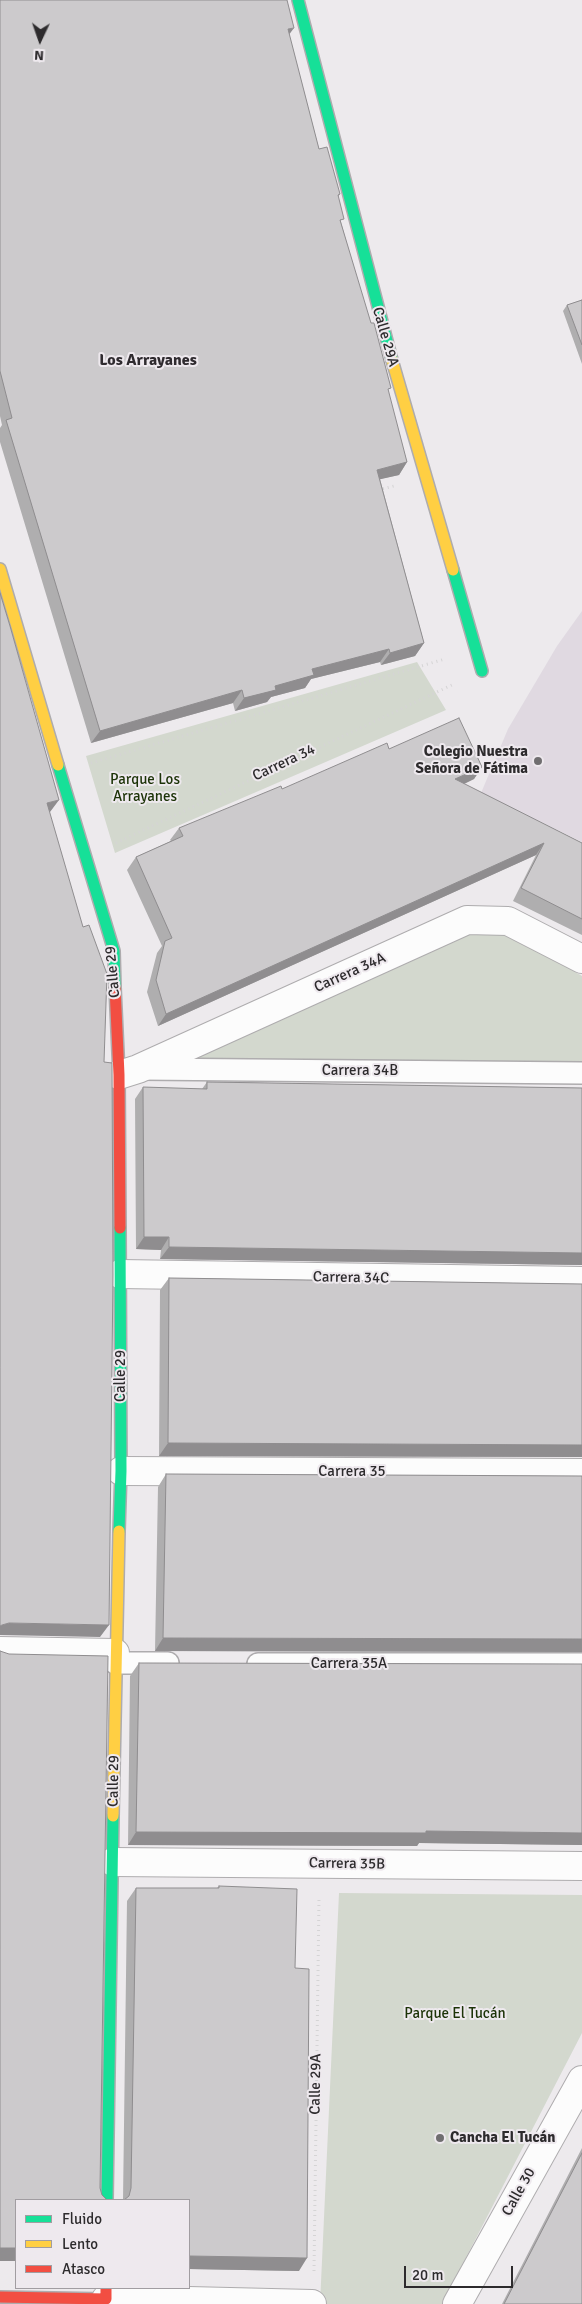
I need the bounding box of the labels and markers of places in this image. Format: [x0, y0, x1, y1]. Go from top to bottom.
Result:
place label: Colegio Nuestra Señora de Fátima [416, 743, 528, 778]
marker: Colegio Nuestra Señora de Fátima [532, 755, 544, 767]
place label: Cancha El Tucán [450, 2129, 555, 2147]
marker: Cancha El Tucán [434, 2132, 446, 2144]

